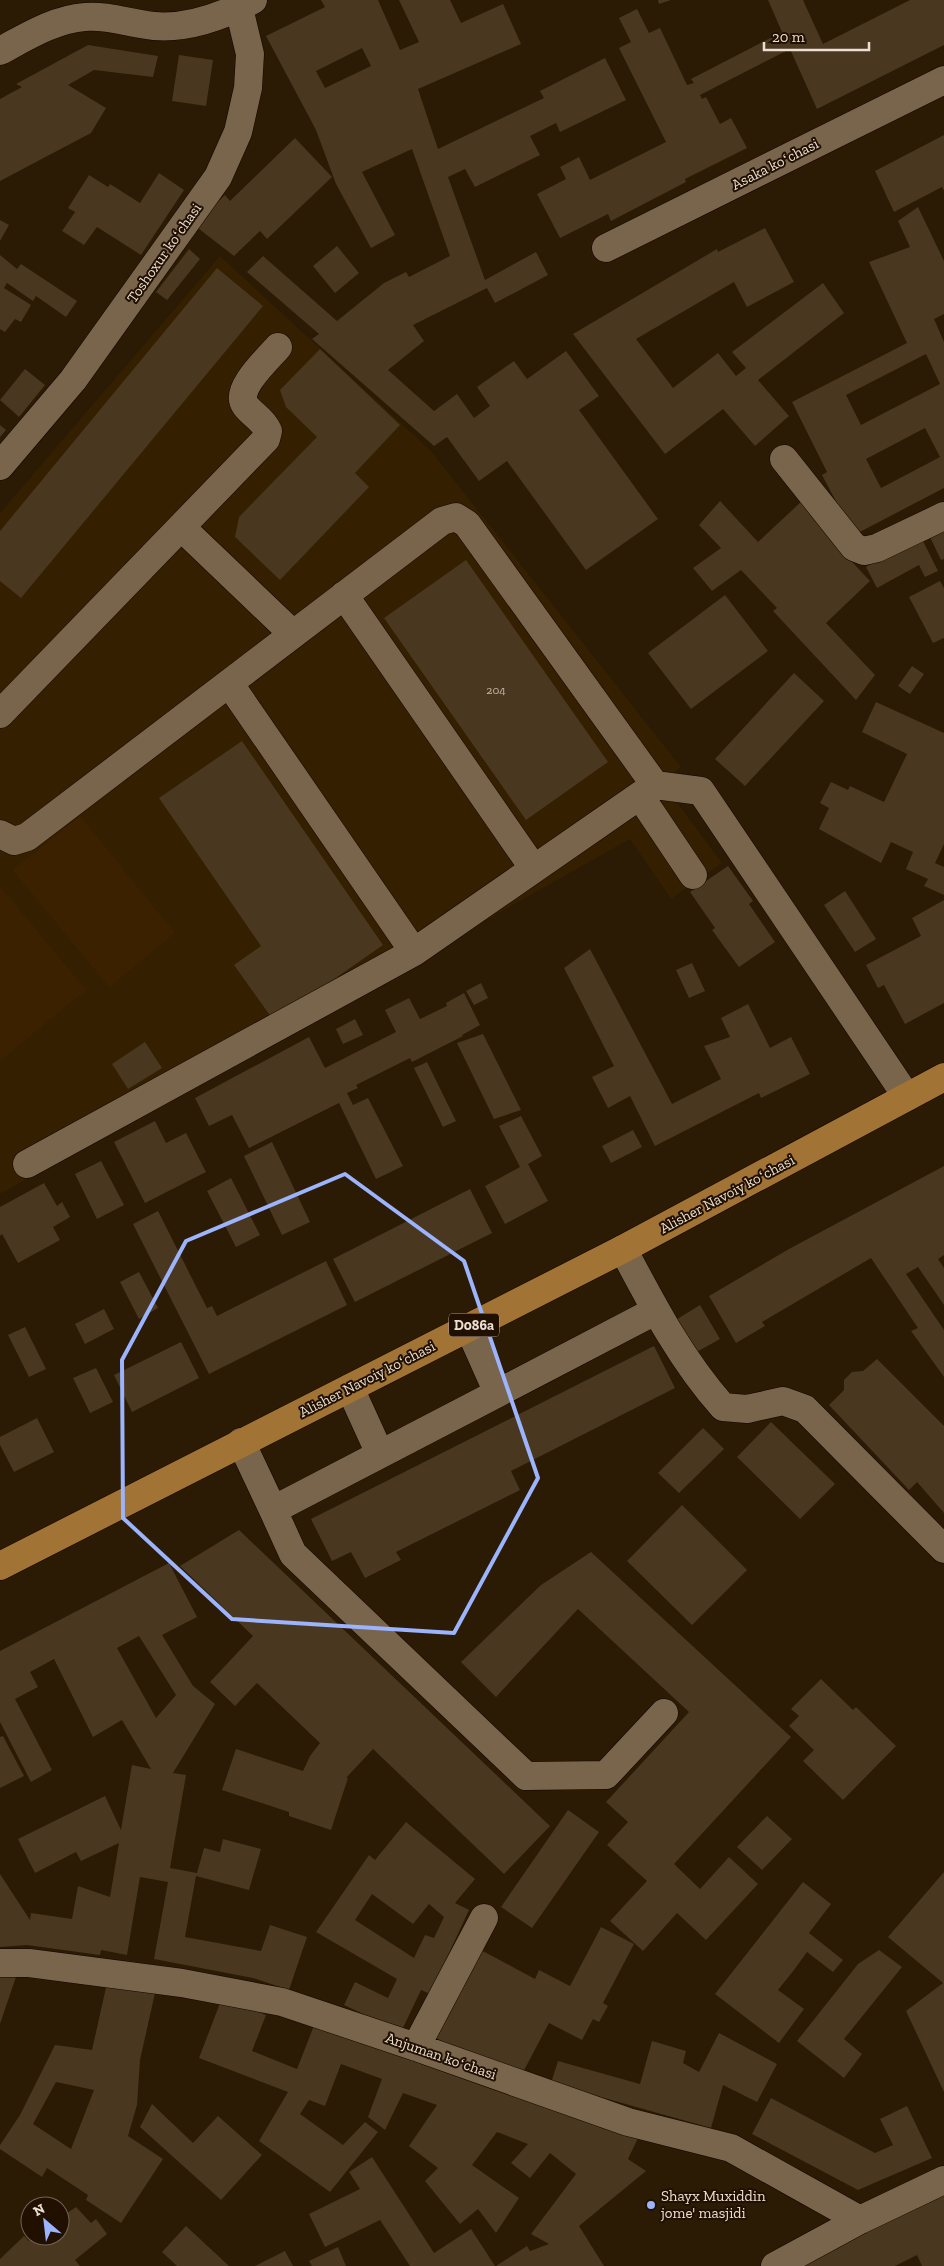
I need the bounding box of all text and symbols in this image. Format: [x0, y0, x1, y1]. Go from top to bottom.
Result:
scale bar [764, 20, 869, 52]
text: 20 m [772, 28, 805, 46]
street label: Asaka koʻchasi [728, 134, 822, 194]
street label: Toshoxur koʻchasi [123, 200, 205, 306]
house number: 204 [486, 683, 506, 697]
street label: Alisher Navoiy koʻchasi [656, 1151, 798, 1237]
road number: D086a [449, 1314, 499, 1336]
street label: Alisher Navoiy koʻchasi [296, 1337, 438, 1421]
street label: Anjuman koʻchasi [383, 2029, 499, 2083]
place label: Shayx Muxiddin jome' masjidi [660, 2187, 766, 2222]
north arrow [20, 2196, 70, 2246]
marker: Shayx Muxiddin jome' masjidi [645, 2199, 657, 2211]
text: N [30, 2200, 48, 2220]

